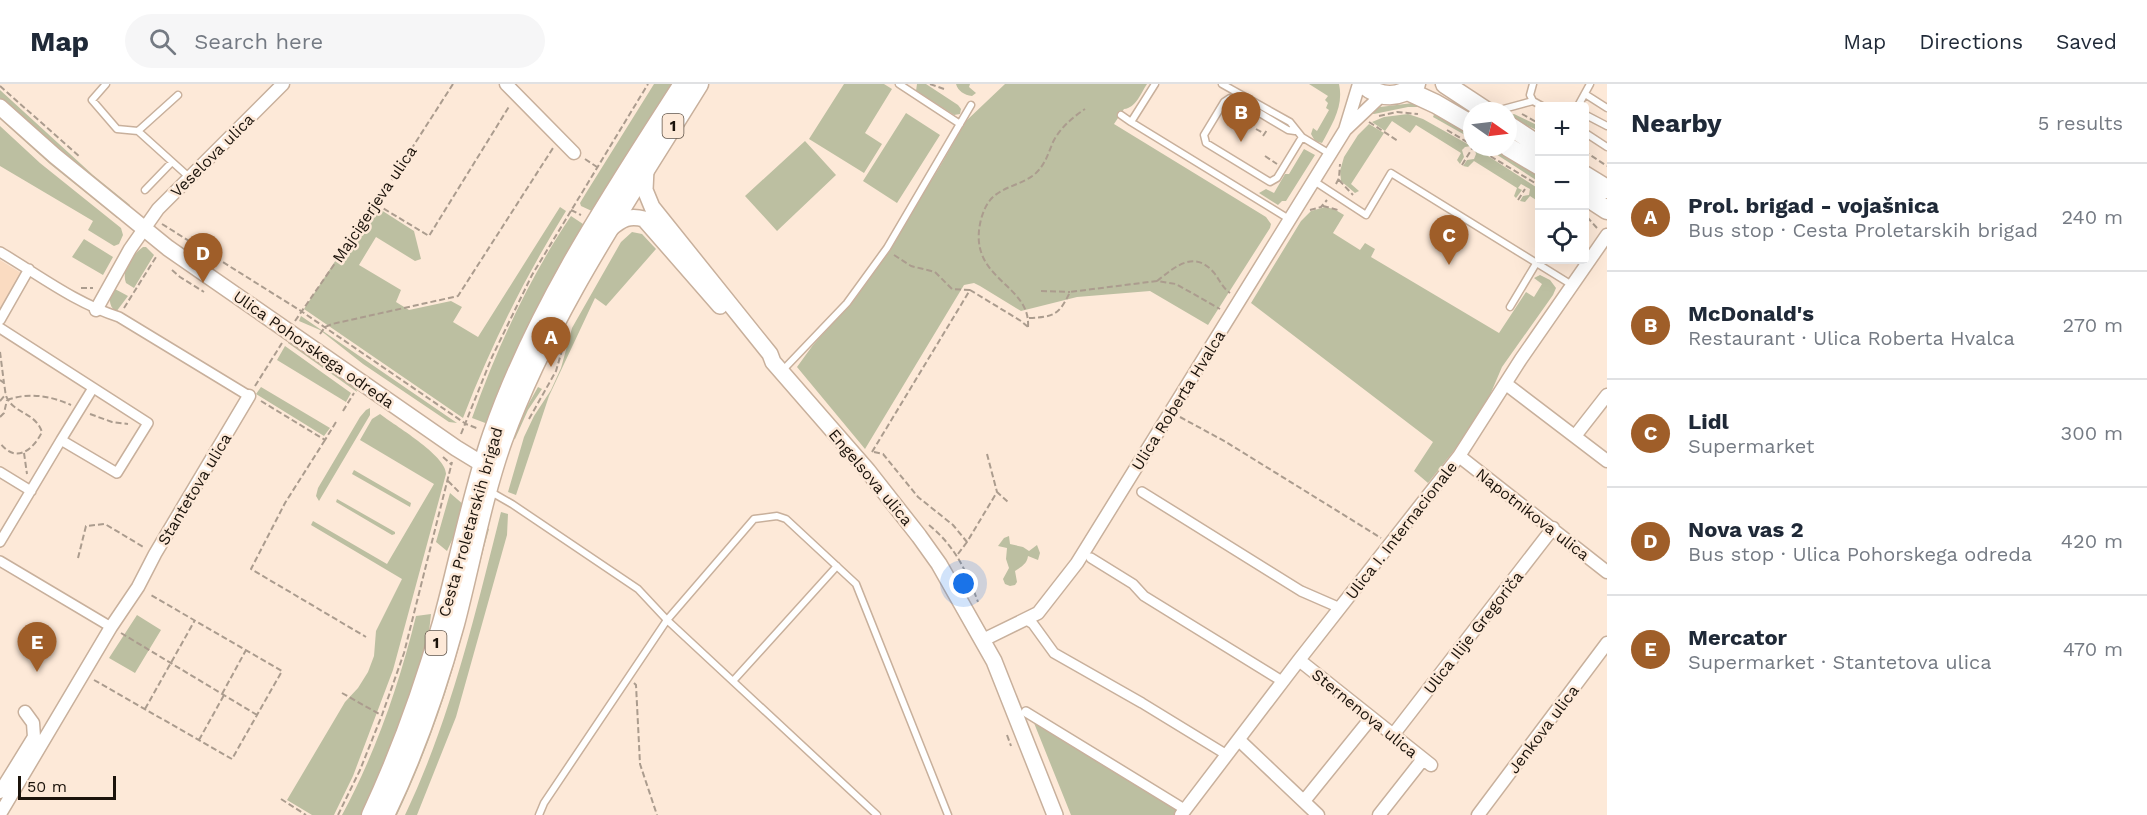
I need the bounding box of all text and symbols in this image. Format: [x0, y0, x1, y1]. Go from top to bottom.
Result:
search box [125, 14, 545, 68]
text: Map [30, 25, 89, 58]
icon: search [146, 25, 179, 58]
text: Search here [194, 29, 323, 54]
text: Map [1843, 29, 1886, 54]
text: Directions [1919, 29, 2023, 54]
text: Saved [2056, 29, 2117, 54]
pin: B [1222, 92, 1260, 142]
north arrow [1463, 102, 1517, 156]
map controls [1535, 102, 1589, 264]
button: + [1535, 102, 1589, 156]
text: Nearby [1631, 108, 1722, 138]
street label: Veselova ulica [167, 110, 258, 201]
text: 5 results [2038, 111, 2123, 135]
road number: 1 [662, 114, 684, 138]
street label: Majcigerjeva ulica [328, 142, 421, 266]
button: − [1535, 156, 1589, 210]
text: Prol. brigad - vojašnica [1688, 193, 1939, 218]
text: A [1644, 205, 1657, 229]
text: 240 m [2061, 205, 2123, 229]
button: locate [1535, 210, 1589, 264]
pin: C [1430, 216, 1468, 265]
text: Bus stop · Cesta Proletarskih brigad [1688, 218, 2038, 242]
pin: D [184, 234, 222, 283]
street label: Ulica Pohorskega odreda [230, 287, 398, 412]
text: McDonald's [1688, 301, 1814, 326]
text: B [1644, 313, 1657, 337]
text: 270 m [2063, 313, 2123, 337]
pin: A [532, 318, 570, 367]
text: Restaurant · Ulica Roberta Hvalca [1688, 326, 2015, 350]
street label: Ulica Roberta Hvalca [1128, 327, 1229, 474]
text: Lidl [1688, 409, 1729, 434]
text: C [1644, 421, 1657, 445]
text: 300 m [2061, 421, 2123, 445]
street label: Cesta Proletarskih brigad [434, 425, 507, 619]
street label: Engelsova ulica [825, 425, 916, 529]
street label: Stantetova ulica [154, 430, 235, 549]
text: Supermarket [1688, 434, 1814, 458]
street label: Ulica I. Internacionale [1342, 458, 1461, 603]
street label: Napotnikova ulica [1472, 464, 1593, 565]
text: Nova vas 2 [1688, 517, 1804, 542]
text: D [1643, 529, 1658, 553]
text: 420 m [2061, 529, 2123, 553]
text: Bus stop · Ulica Pohorskega odreda [1688, 542, 2032, 566]
street label: Ulica Ilije Gregoriča [1420, 567, 1527, 697]
your location [949, 569, 978, 598]
pin: E [18, 622, 57, 672]
text: Mercator [1688, 625, 1787, 650]
road number: 1 [426, 631, 446, 655]
text: E [1644, 637, 1657, 661]
text: 470 m [2063, 637, 2123, 661]
text: Supermarket · Stantetova ulica [1688, 650, 1991, 674]
street label: Sternenova ulica [1308, 665, 1421, 762]
street label: Jenkova ulica [1504, 681, 1583, 777]
scale bar [18, 773, 116, 800]
text: 50 m [27, 777, 67, 796]

